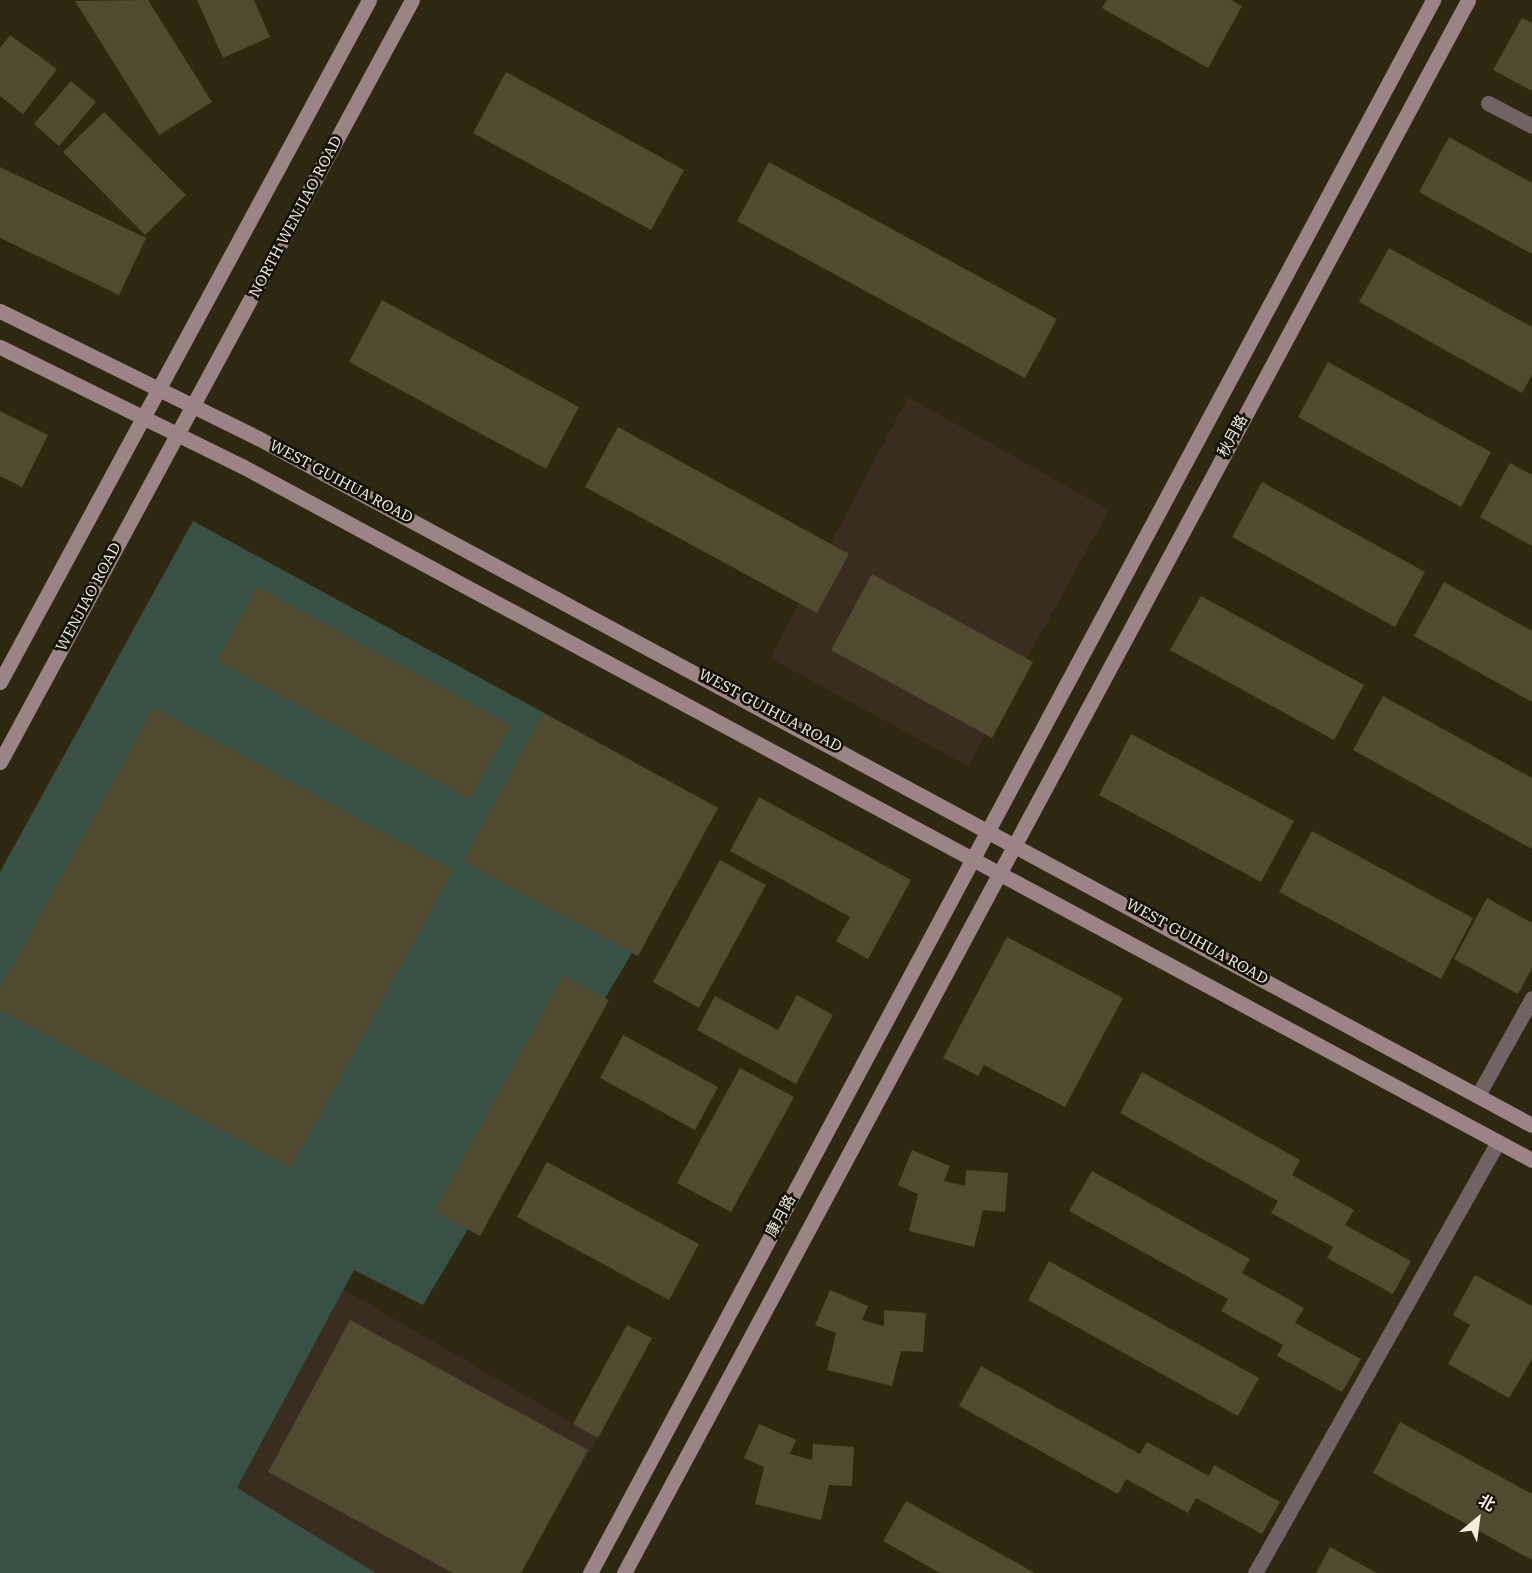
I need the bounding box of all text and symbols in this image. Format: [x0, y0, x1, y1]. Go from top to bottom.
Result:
street label: NORTH WENJIAO ROAD [246, 133, 346, 301]
street label: 秋月路 [1214, 412, 1252, 460]
street label: WEST GUIHUA ROAD [266, 437, 416, 527]
street label: WENJIAO ROAD [53, 540, 125, 654]
street label: WEST GUIHUA ROAD [695, 666, 845, 756]
street label: WEST GUIHUA ROAD [1123, 895, 1271, 989]
street label: 康月路 [762, 1192, 800, 1240]
north arrow [1448, 1489, 1508, 1549]
text: 北 [1475, 1491, 1499, 1515]

